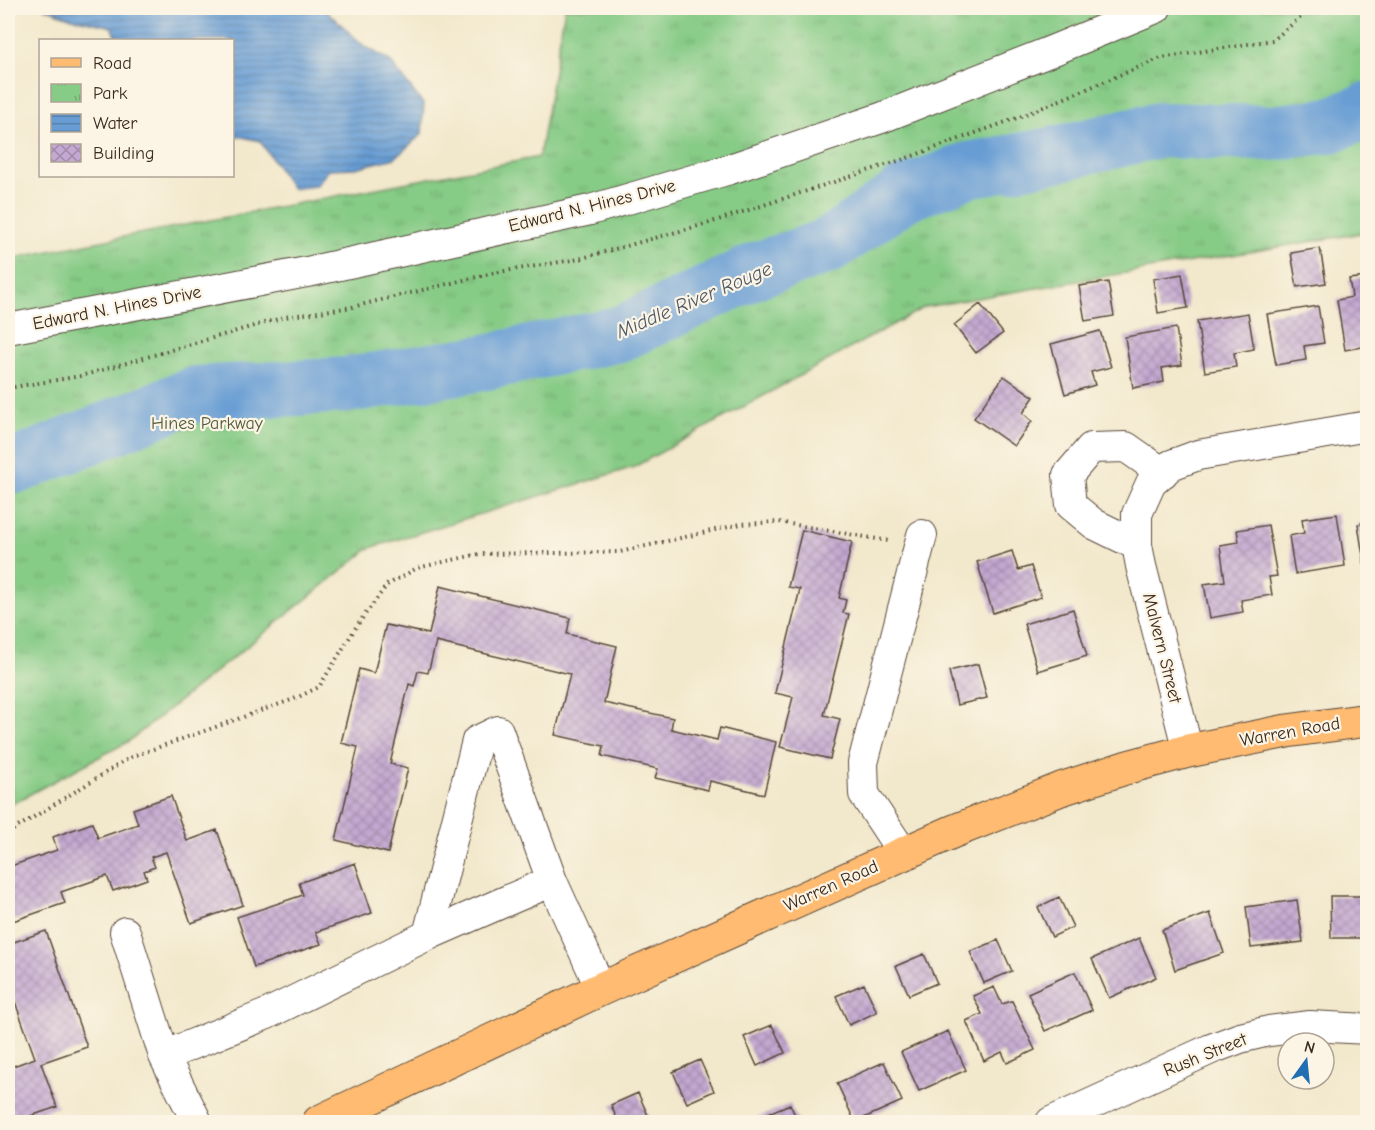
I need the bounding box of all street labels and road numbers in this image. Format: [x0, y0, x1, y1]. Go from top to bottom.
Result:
street label: Edward N. Hines Drive [506, 175, 678, 237]
street label: Edward N. Hines Drive [31, 281, 203, 335]
street label: Malvern Street [1138, 591, 1186, 706]
street label: Warren Road [1238, 713, 1342, 751]
street label: Warren Road [780, 856, 882, 916]
street label: Rush Street [1160, 1028, 1251, 1081]

